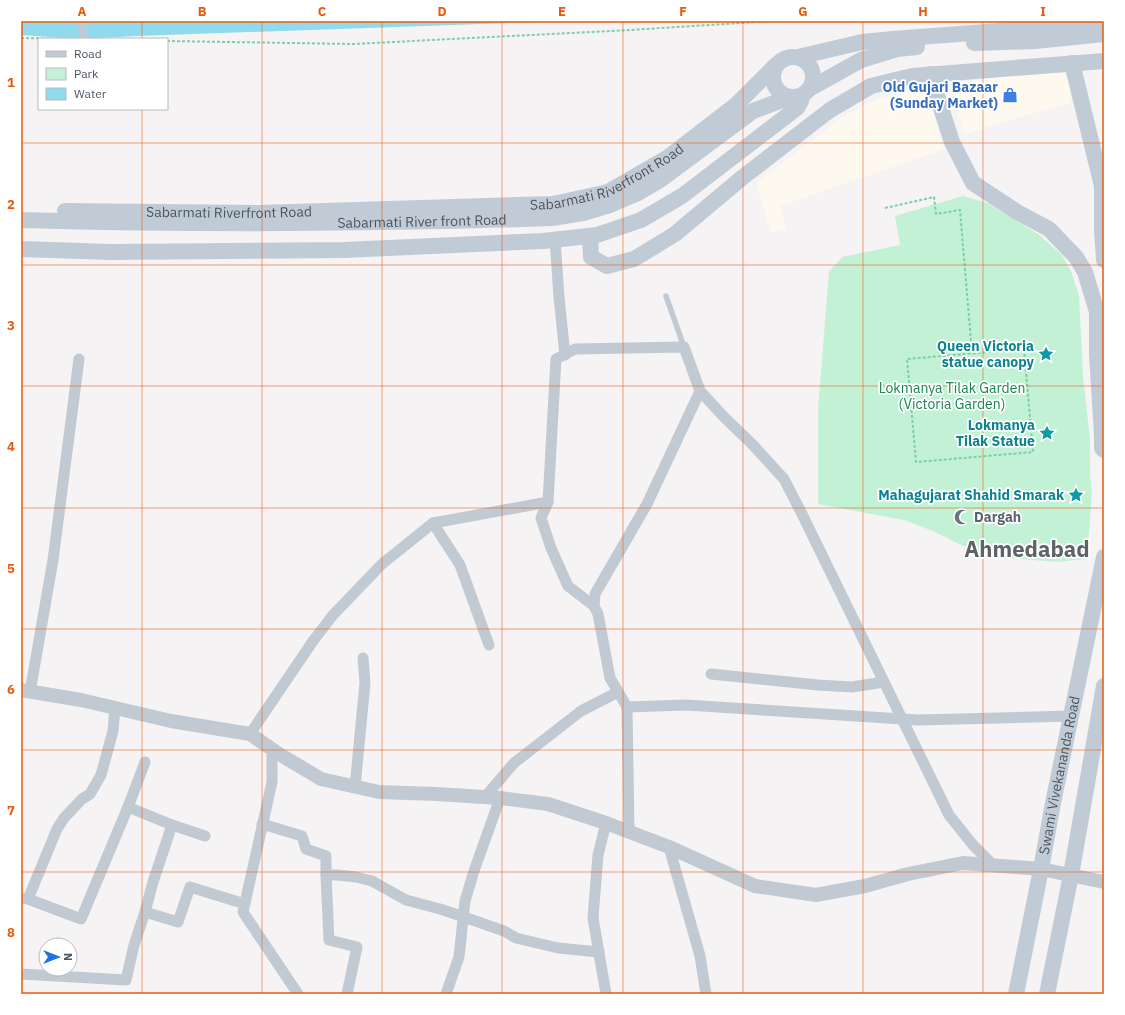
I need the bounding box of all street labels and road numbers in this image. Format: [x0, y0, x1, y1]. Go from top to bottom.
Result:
street label: Sabarmati Riverfront Road [530, 140, 687, 214]
street label: Sabarmati Riverfront Road [146, 202, 312, 222]
street label: Sabarmati River front Road [337, 210, 507, 232]
street label: Swami Vivekananda Road [1035, 694, 1084, 856]

